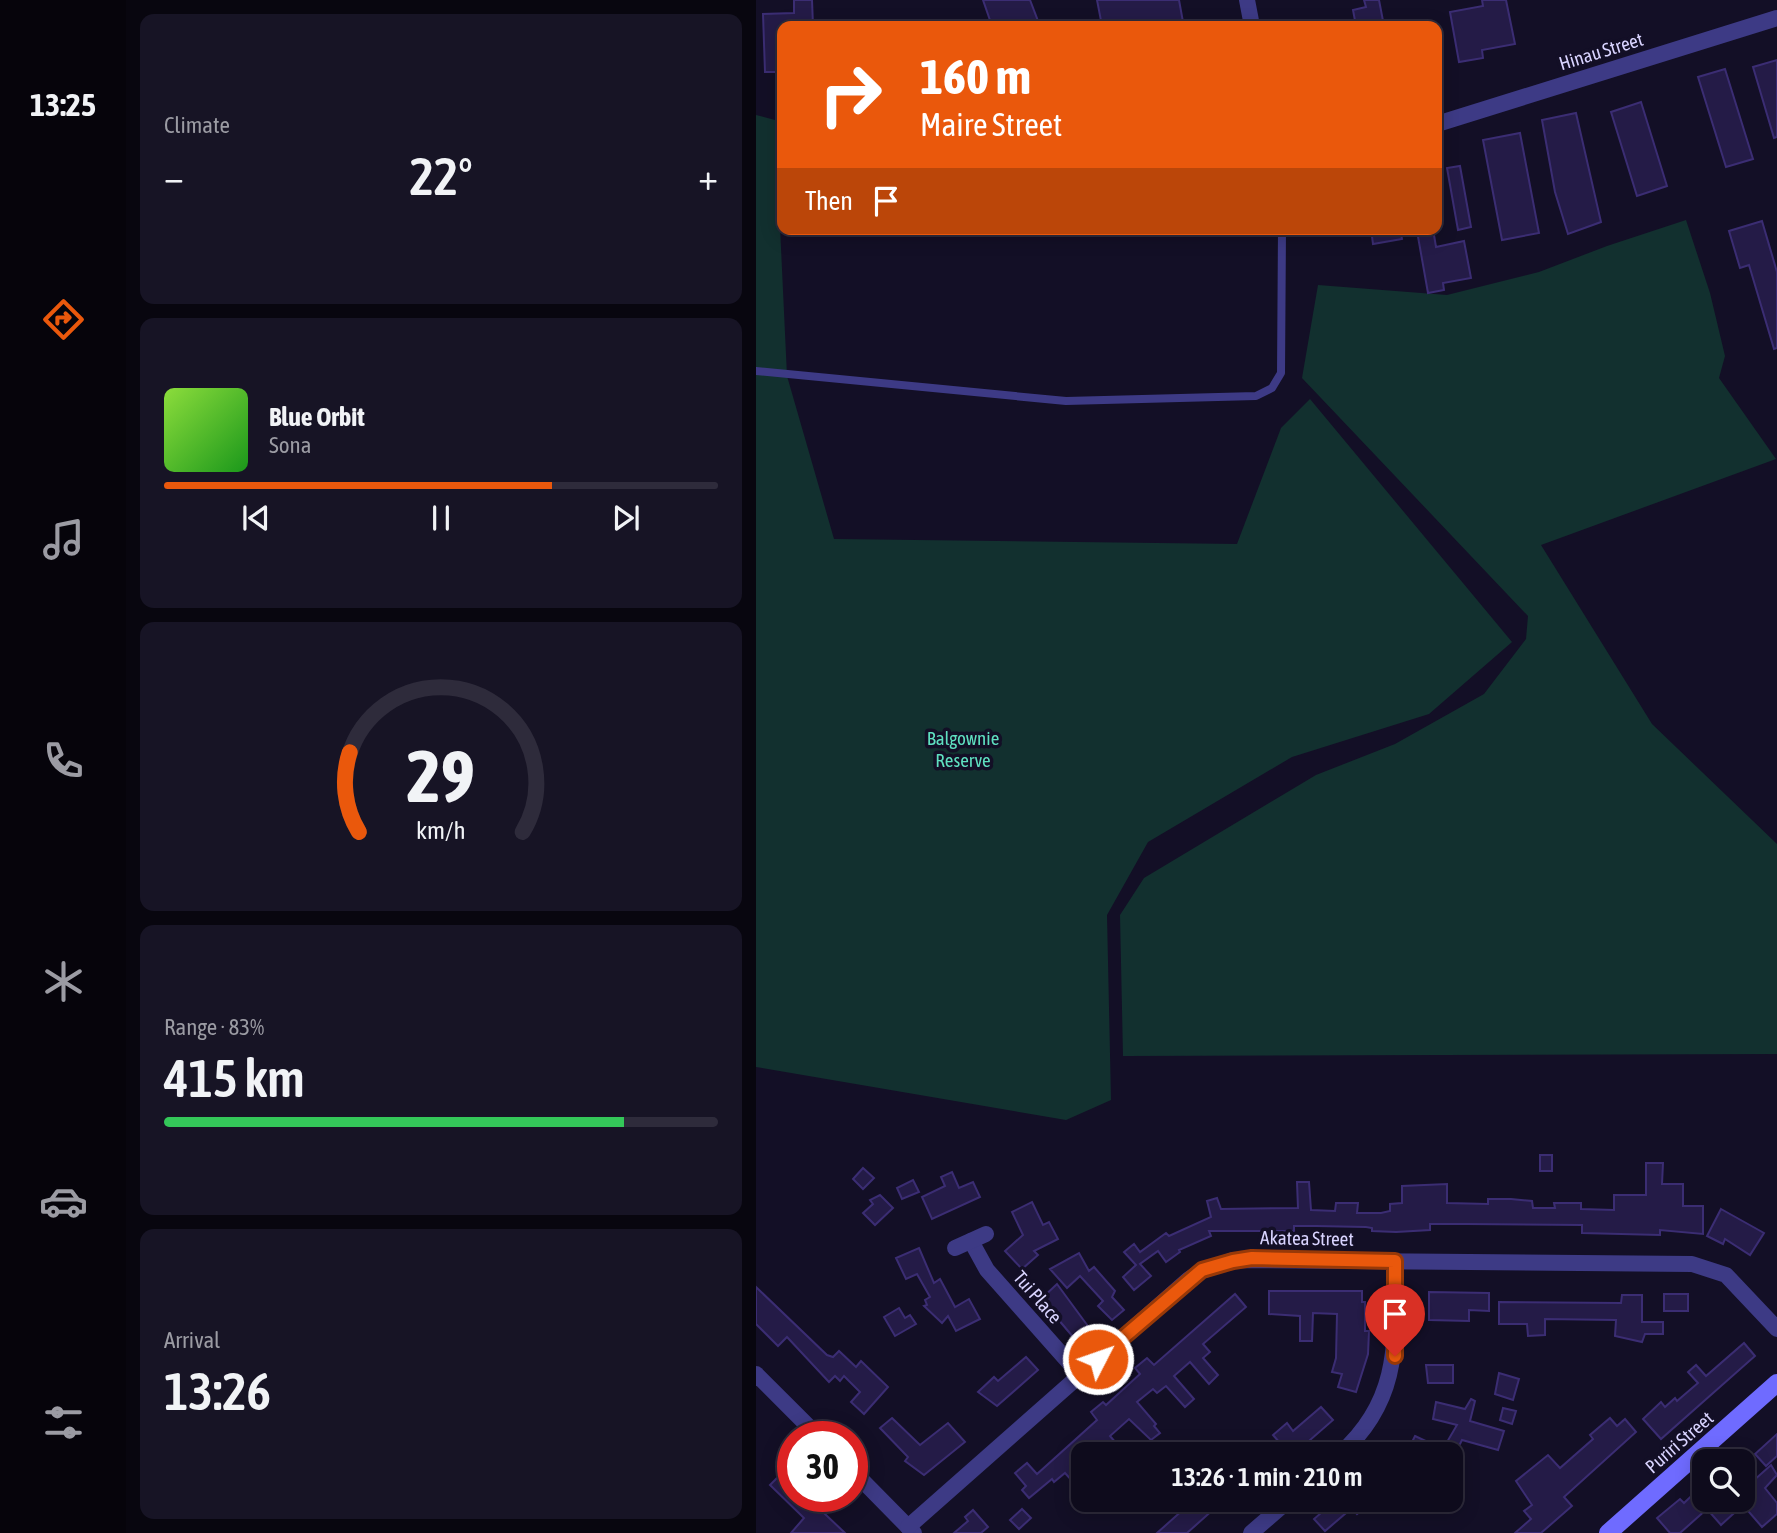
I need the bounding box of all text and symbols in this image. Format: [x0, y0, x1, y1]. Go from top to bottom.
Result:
street label: Hinau Street [1556, 28, 1646, 74]
text: 160 m [920, 48, 1031, 104]
icon: right [805, 49, 896, 140]
text: 13:25 [30, 86, 96, 123]
text: Maire Street [920, 106, 1062, 143]
text: Climate [164, 112, 230, 138]
text: 22° [409, 146, 473, 206]
text: − [164, 155, 184, 198]
text: + [698, 155, 718, 198]
icon: arrive [867, 182, 905, 220]
text: Then [805, 186, 853, 216]
icon: directions [39, 295, 88, 344]
text: Blue Orbit [269, 402, 365, 432]
text: Sona [269, 432, 311, 458]
icon: previous [237, 499, 275, 537]
icon: pause [422, 499, 460, 537]
icon: next [607, 499, 645, 537]
icon: music [39, 515, 88, 564]
park label: Balgownie Reserve [927, 727, 999, 771]
text: 29 [407, 735, 475, 818]
icon: phone [39, 736, 88, 785]
text: km/h [416, 816, 466, 844]
icon: climate [39, 957, 88, 1006]
text: Range · 83% [164, 1014, 264, 1040]
text: 415 km [164, 1048, 305, 1108]
icon: car [39, 1177, 88, 1226]
street label: Akatea Street [1260, 1226, 1354, 1250]
street label: Tui Place [1009, 1266, 1067, 1328]
pin [1365, 1284, 1425, 1356]
icon: arrive [1376, 1295, 1414, 1333]
position arrow [1061, 1322, 1135, 1396]
text: Arrival [164, 1327, 220, 1353]
text: 13:26 [164, 1361, 271, 1421]
icon: filters [39, 1398, 88, 1447]
street label: Puriri Street [1641, 1407, 1717, 1477]
speed limit sign: 30 [777, 1421, 868, 1512]
map controls [1692, 1449, 1755, 1512]
button: search [1692, 1449, 1755, 1512]
text: 13:26 · 1 min · 210 m [1172, 1462, 1362, 1492]

